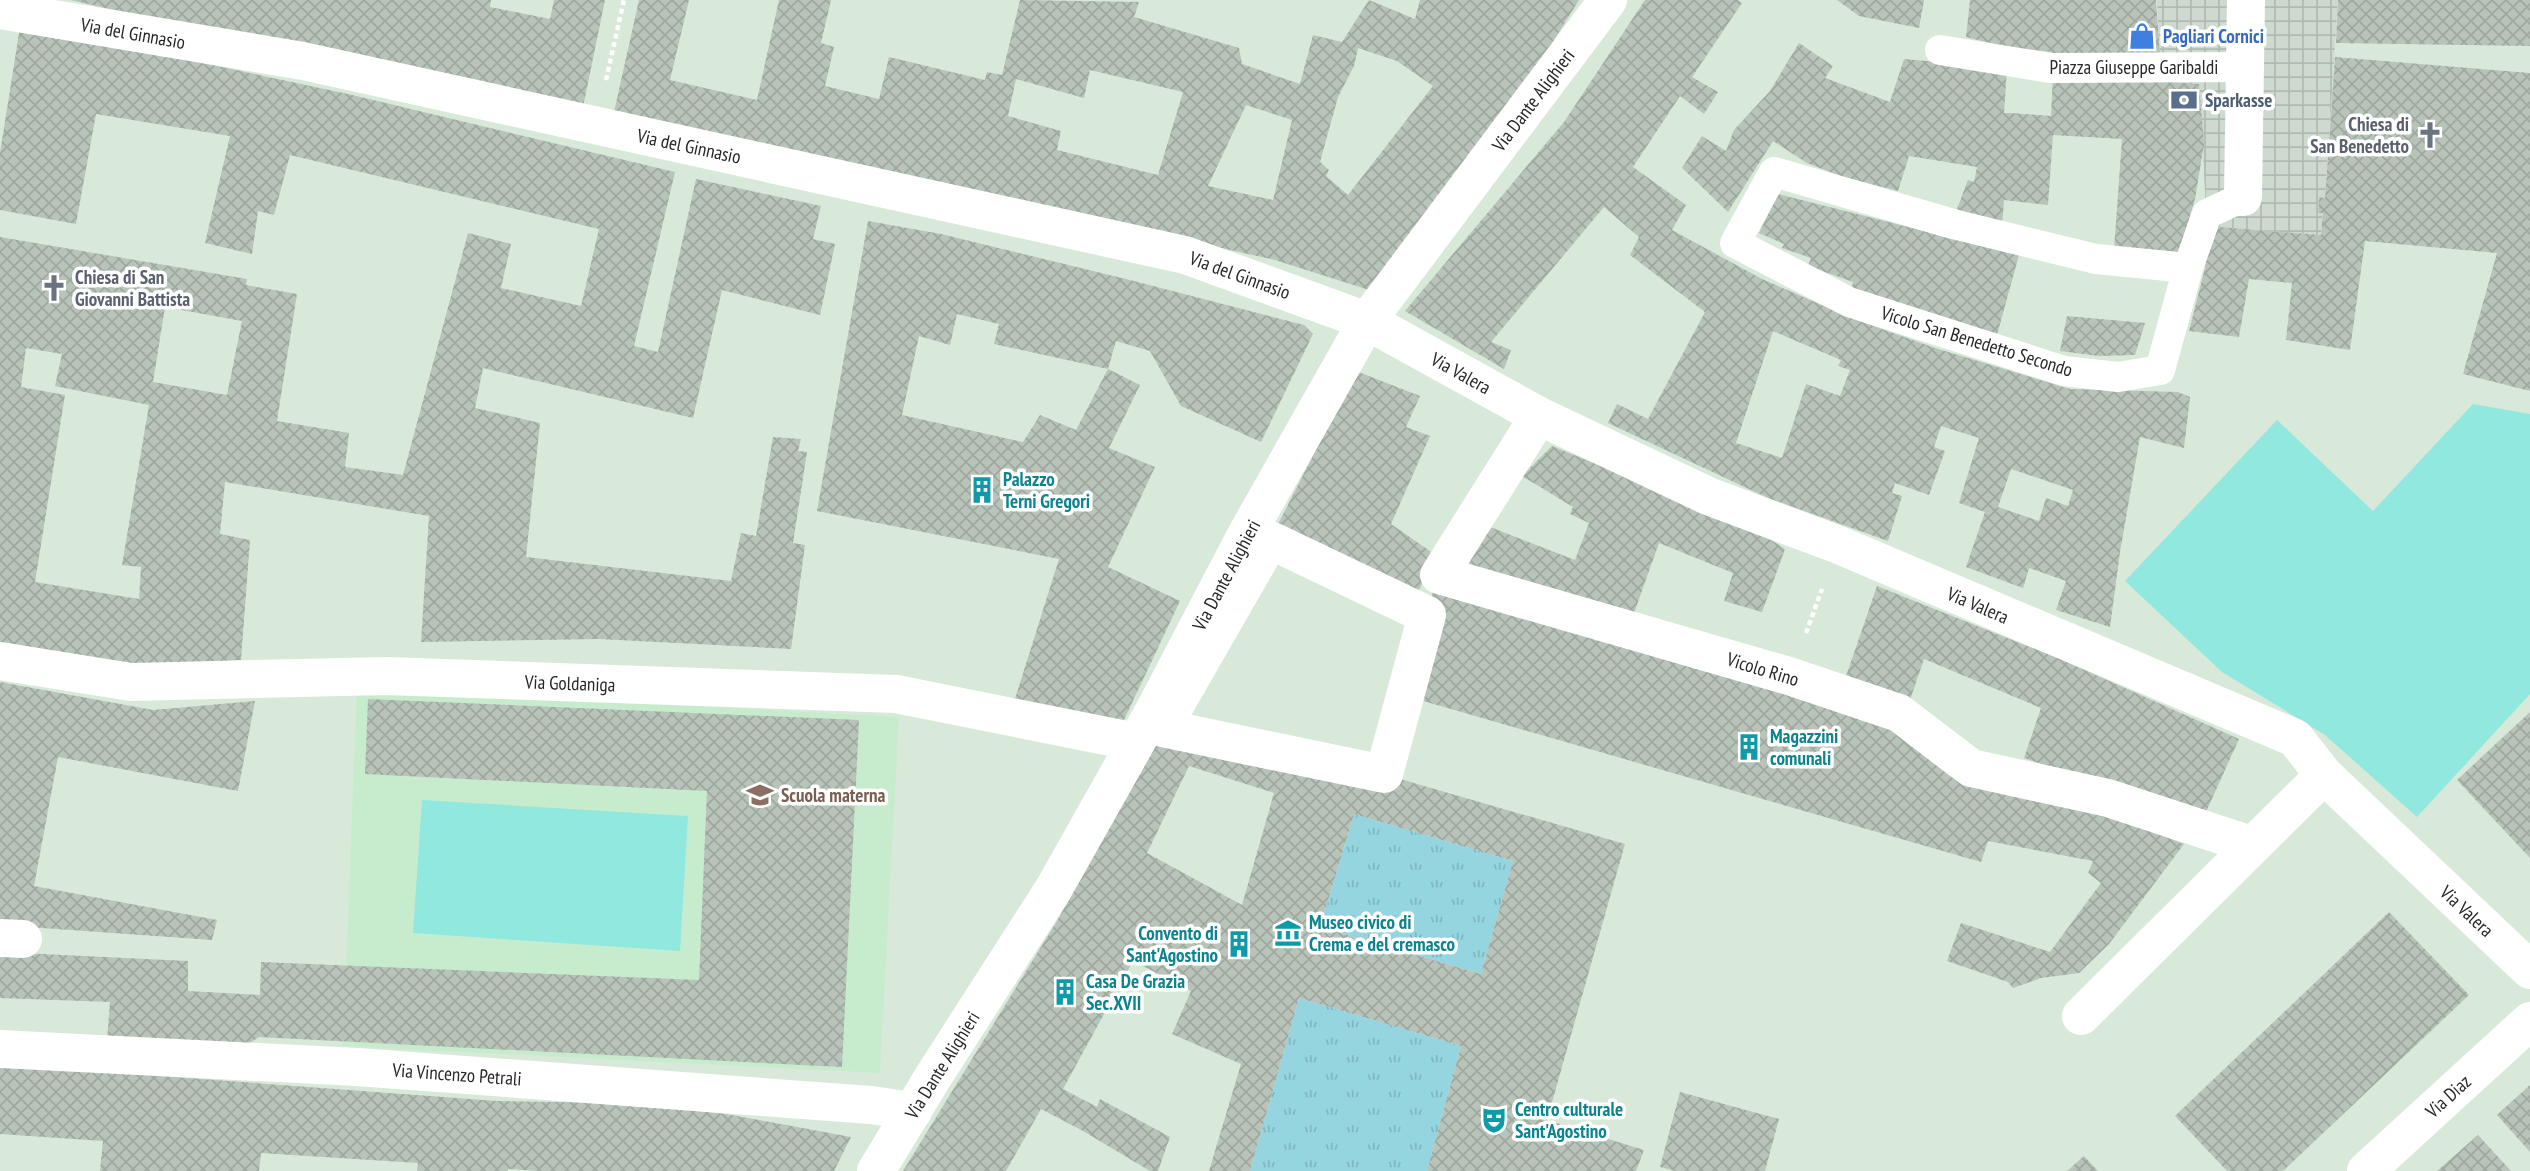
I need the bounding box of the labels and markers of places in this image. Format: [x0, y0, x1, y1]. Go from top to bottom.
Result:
shop icon: Pagliari Cornici [2127, 21, 2157, 51]
place label: Pagliari Cornici [2163, 24, 2264, 48]
bank icon: Sparkasse [2169, 85, 2199, 115]
place label: Sparkasse [2205, 88, 2272, 112]
place label: Chiesa di San Benedetto [2310, 112, 2409, 158]
church icon: Chiesa di San Benedetto [2415, 120, 2445, 150]
place label: Chiesa di San Giovanni Battista [75, 265, 190, 311]
church icon: Chiesa di San Giovanni Battista [39, 273, 69, 303]
place label: Palazzo Terni Gregori [1003, 467, 1090, 513]
building icon: Palazzo Terni Gregori [967, 475, 997, 505]
place label: Magazzini comunali [1770, 724, 1838, 770]
building icon: Magazzini comunali [1734, 732, 1764, 762]
school or university icon: Scuola materna [745, 780, 775, 810]
place label: Scuola materna [781, 783, 885, 807]
place label: Museo civico di Crema e del cremasco [1309, 910, 1455, 956]
museum icon: Museo civico di Crema e del cremasco [1273, 918, 1303, 948]
place label: Convento di Sant'Agostino [1126, 921, 1218, 967]
building icon: Convento di Sant'Agostino [1224, 929, 1254, 959]
place label: Casa De Grazia Sec.XVII [1086, 969, 1185, 1015]
building icon: Casa De Grazia Sec.XVII [1050, 977, 1080, 1007]
place label: Centro culturale Sant'Agostino [1515, 1097, 1623, 1143]
theatre icon: Centro culturale Sant'Agostino [1479, 1105, 1509, 1135]

